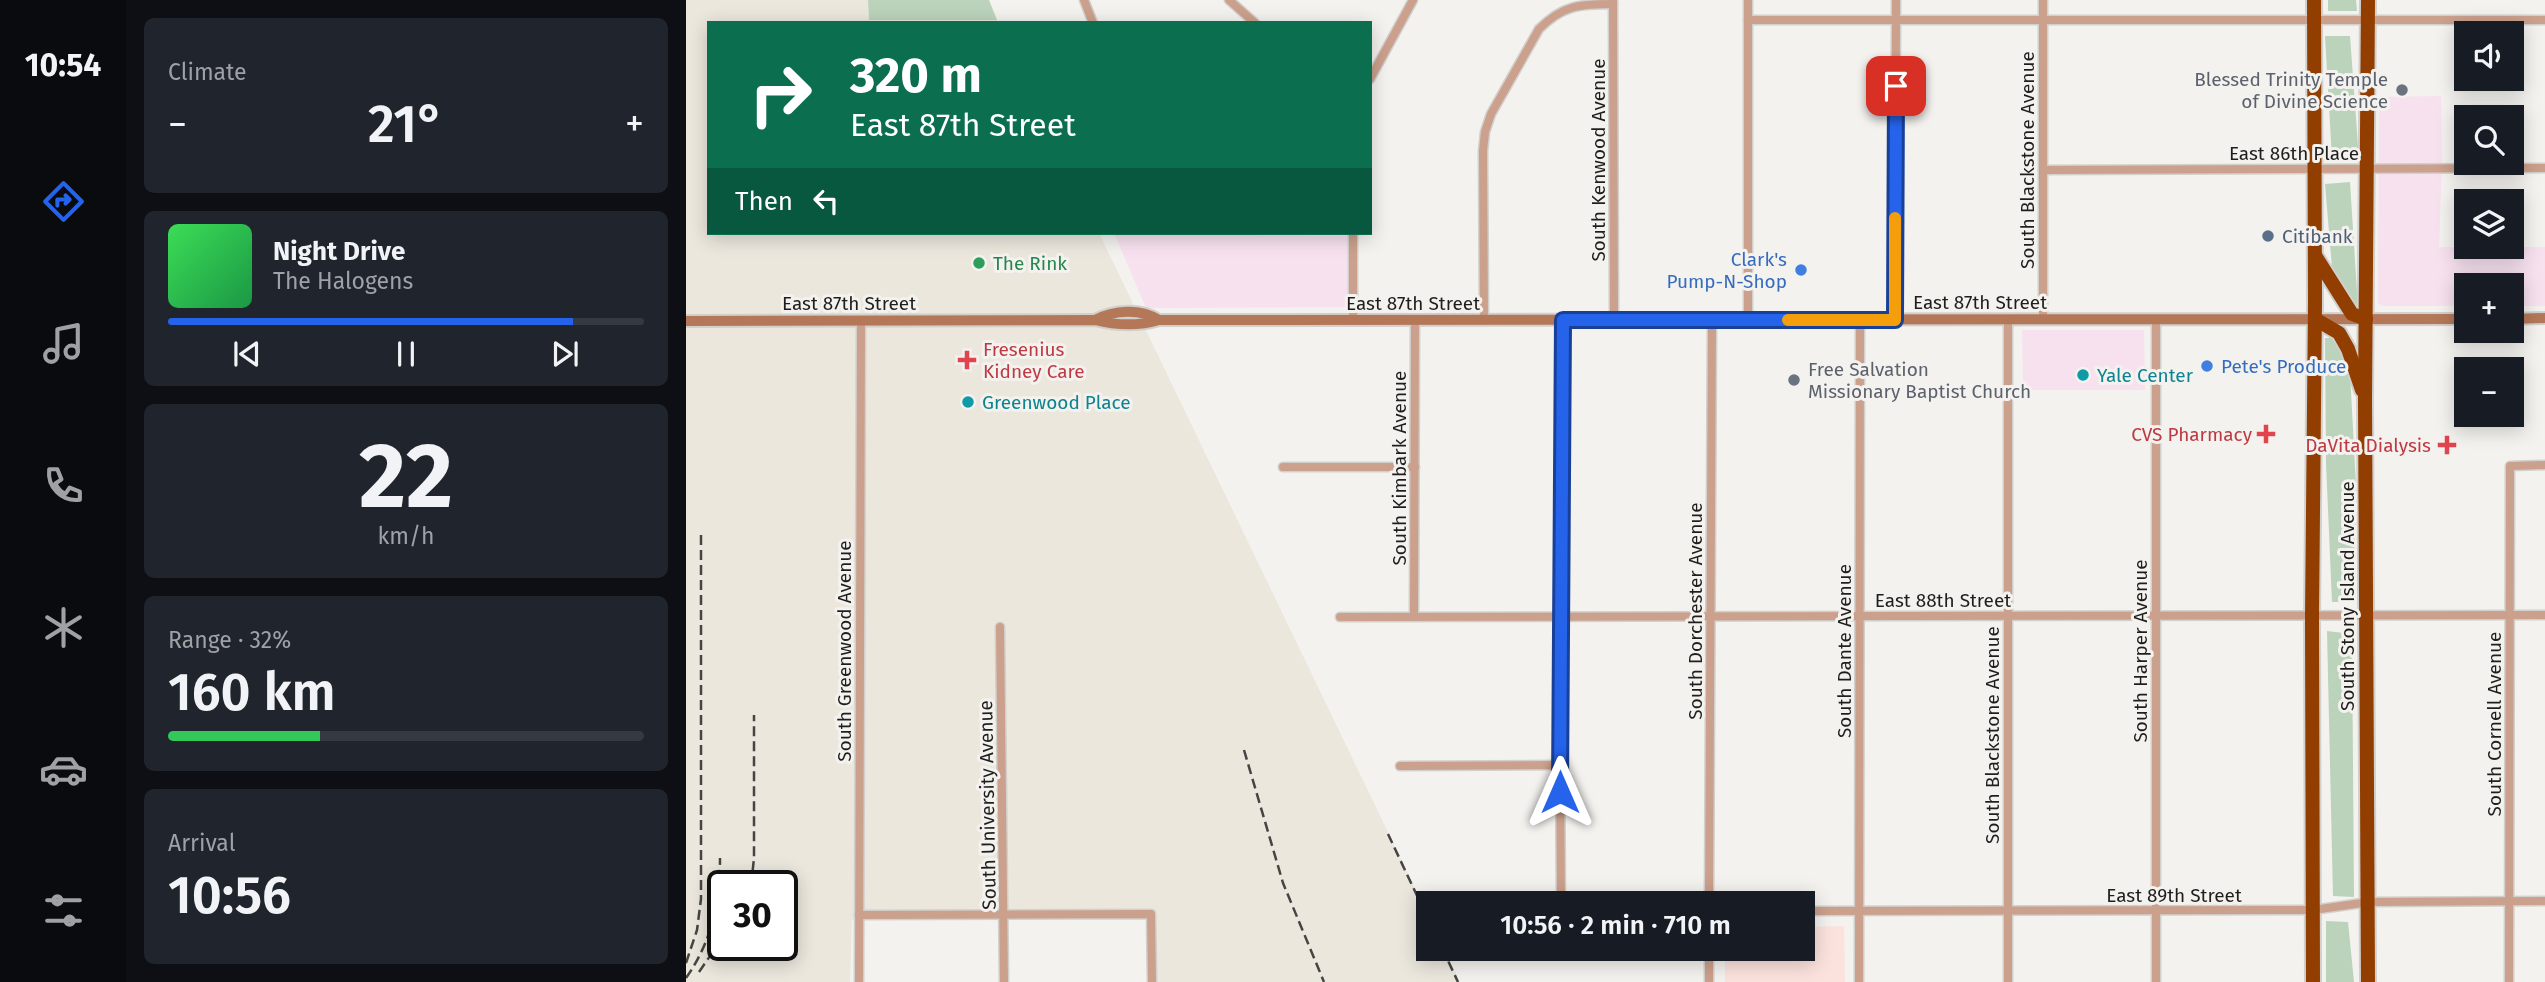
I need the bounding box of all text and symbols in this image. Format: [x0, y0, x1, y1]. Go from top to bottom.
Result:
map controls [2454, 21, 2524, 427]
button: sound [2454, 21, 2524, 91]
text: 10:54 [25, 46, 101, 84]
text: 320 m [850, 46, 982, 105]
icon: right [735, 49, 826, 140]
street label: South Blackstone Avenue [2016, 51, 2039, 269]
pin [1866, 56, 1926, 116]
text: Climate [168, 58, 247, 86]
street label: South Kenwood Avenue [1587, 58, 1610, 262]
icon: arrive [1877, 67, 1915, 105]
place label: Blessed Trinity Temple of Divine Science [2194, 68, 2388, 113]
marker: Blessed Trinity Temple of Divine Science [2394, 82, 2410, 98]
text: 21° [368, 93, 444, 156]
text: − [168, 101, 187, 147]
text: + [625, 101, 644, 147]
button: search [2454, 105, 2524, 175]
text: East 87th Street [850, 106, 1076, 144]
street label: East 86th Place [2229, 142, 2359, 165]
icon: directions [39, 177, 88, 226]
icon: left [807, 182, 845, 220]
text: Then [735, 186, 793, 217]
button: layers [2454, 189, 2524, 259]
place label: Citibank [2282, 225, 2353, 248]
marker: Citibank [2260, 228, 2276, 244]
text: Night Drive [273, 236, 405, 267]
place label: Clark's Pump-N-Shop [1666, 248, 1787, 293]
place label: The Rink [993, 252, 1067, 275]
marker: The Rink [971, 255, 987, 271]
marker: Clark's Pump-N-Shop [1793, 262, 1809, 278]
text: The Halogens [273, 267, 413, 295]
button: + [2454, 273, 2524, 343]
street label: East 87th Street [1913, 291, 2047, 314]
street label: East 87th Street [782, 292, 916, 315]
street label: East 87th Street [1346, 292, 1480, 315]
icon: music [39, 319, 88, 368]
icon: previous [228, 335, 266, 373]
icon: pause [387, 335, 425, 373]
icon: next [546, 335, 584, 373]
place label: Fresenius Kidney Care [983, 338, 1085, 383]
marker: Fresenius Kidney Care [957, 350, 977, 370]
place label: Pete's Produce [2221, 355, 2346, 378]
button: − [2454, 357, 2524, 427]
place label: Free Salvation Missionary Baptist Church [1808, 358, 2031, 403]
marker: Pete's Produce [2199, 358, 2215, 374]
place label: Yale Center [2097, 364, 2194, 387]
marker: Yale Center [2075, 367, 2091, 383]
street label: South Kimbark Avenue [1388, 371, 1411, 565]
marker: Free Salvation Missionary Baptist Church [1786, 372, 1802, 388]
place label: Greenwood Place [982, 391, 1131, 414]
marker: Greenwood Place [960, 394, 976, 410]
text: 22 [359, 422, 453, 531]
place label: CVS Pharmacy [2131, 423, 2253, 446]
marker: CVS Pharmacy [2258, 426, 2274, 442]
place label: DaVita Dialysis [2305, 434, 2431, 457]
marker: DaVita Dialysis [2437, 435, 2457, 455]
icon: phone [39, 461, 88, 510]
street label: South Stony Island Avenue [2336, 481, 2359, 711]
street label: South Dorchester Avenue [1684, 502, 1707, 720]
text: km/h [378, 522, 434, 550]
street label: South Greenwood Avenue [833, 540, 856, 762]
street label: South Harper Avenue [2129, 559, 2152, 743]
street label: South Dante Avenue [1833, 564, 1856, 738]
street label: East 88th Street [1875, 589, 2011, 612]
icon: climate [39, 603, 88, 652]
text: Range · 32% [168, 626, 291, 654]
street label: South Blackstone Avenue [1981, 626, 2004, 844]
street label: South Cornell Avenue [2483, 632, 2506, 816]
text: 160 km [168, 661, 336, 724]
street label: South University Avenue [974, 700, 1001, 910]
icon: car [39, 745, 88, 794]
position arrow [1523, 755, 1597, 829]
text: Arrival [168, 829, 235, 857]
text: 10:56 [168, 864, 291, 927]
speed limit sign: 30 [707, 870, 798, 961]
street label: East 89th Street [2106, 884, 2242, 907]
icon: filters [39, 886, 88, 935]
text: 10:56 · 2 min · 710 m [1500, 910, 1731, 941]

